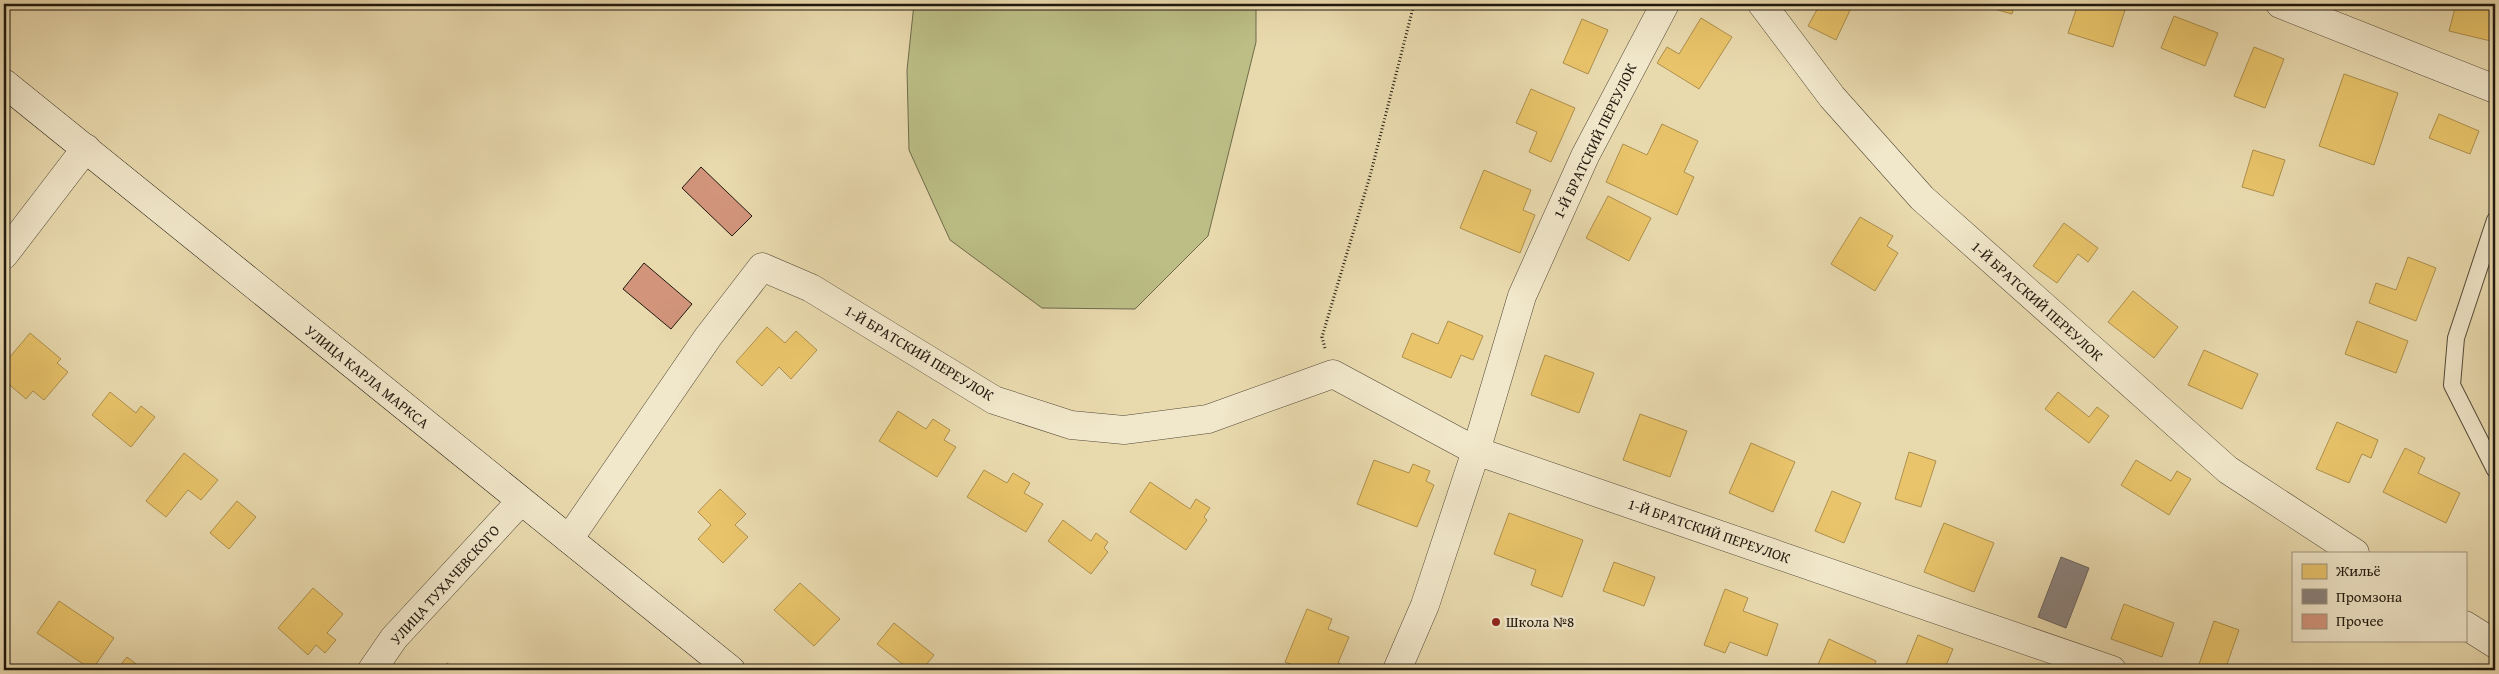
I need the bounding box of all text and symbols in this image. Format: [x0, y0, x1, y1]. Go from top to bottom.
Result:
street label: 1-Й БРАТСКИЙ ПЕРЕУЛОК [1548, 59, 1642, 222]
street label: 1-Й БРАТСКИЙ ПЕРЕУЛОК [1967, 236, 2108, 366]
street label: 1-Й БРАТСКИЙ ПЕРЕУЛОК [841, 300, 998, 406]
street label: УЛИЦА КАРЛА МАРКСА [301, 320, 434, 433]
street label: 1-Й БРАТСКИЙ ПЕРЕУЛОК [1625, 493, 1794, 568]
street label: УЛИЦА ТУХАЧЕВСКОГО [385, 520, 504, 649]
legend [2292, 552, 2466, 642]
text: Жильё [2335, 560, 2381, 581]
text: Промзона [2336, 586, 2403, 607]
text: Прочее [2336, 610, 2384, 631]
place label: Школа №8 [1506, 611, 1574, 632]
marker: Школа №8 [1490, 616, 1502, 628]

